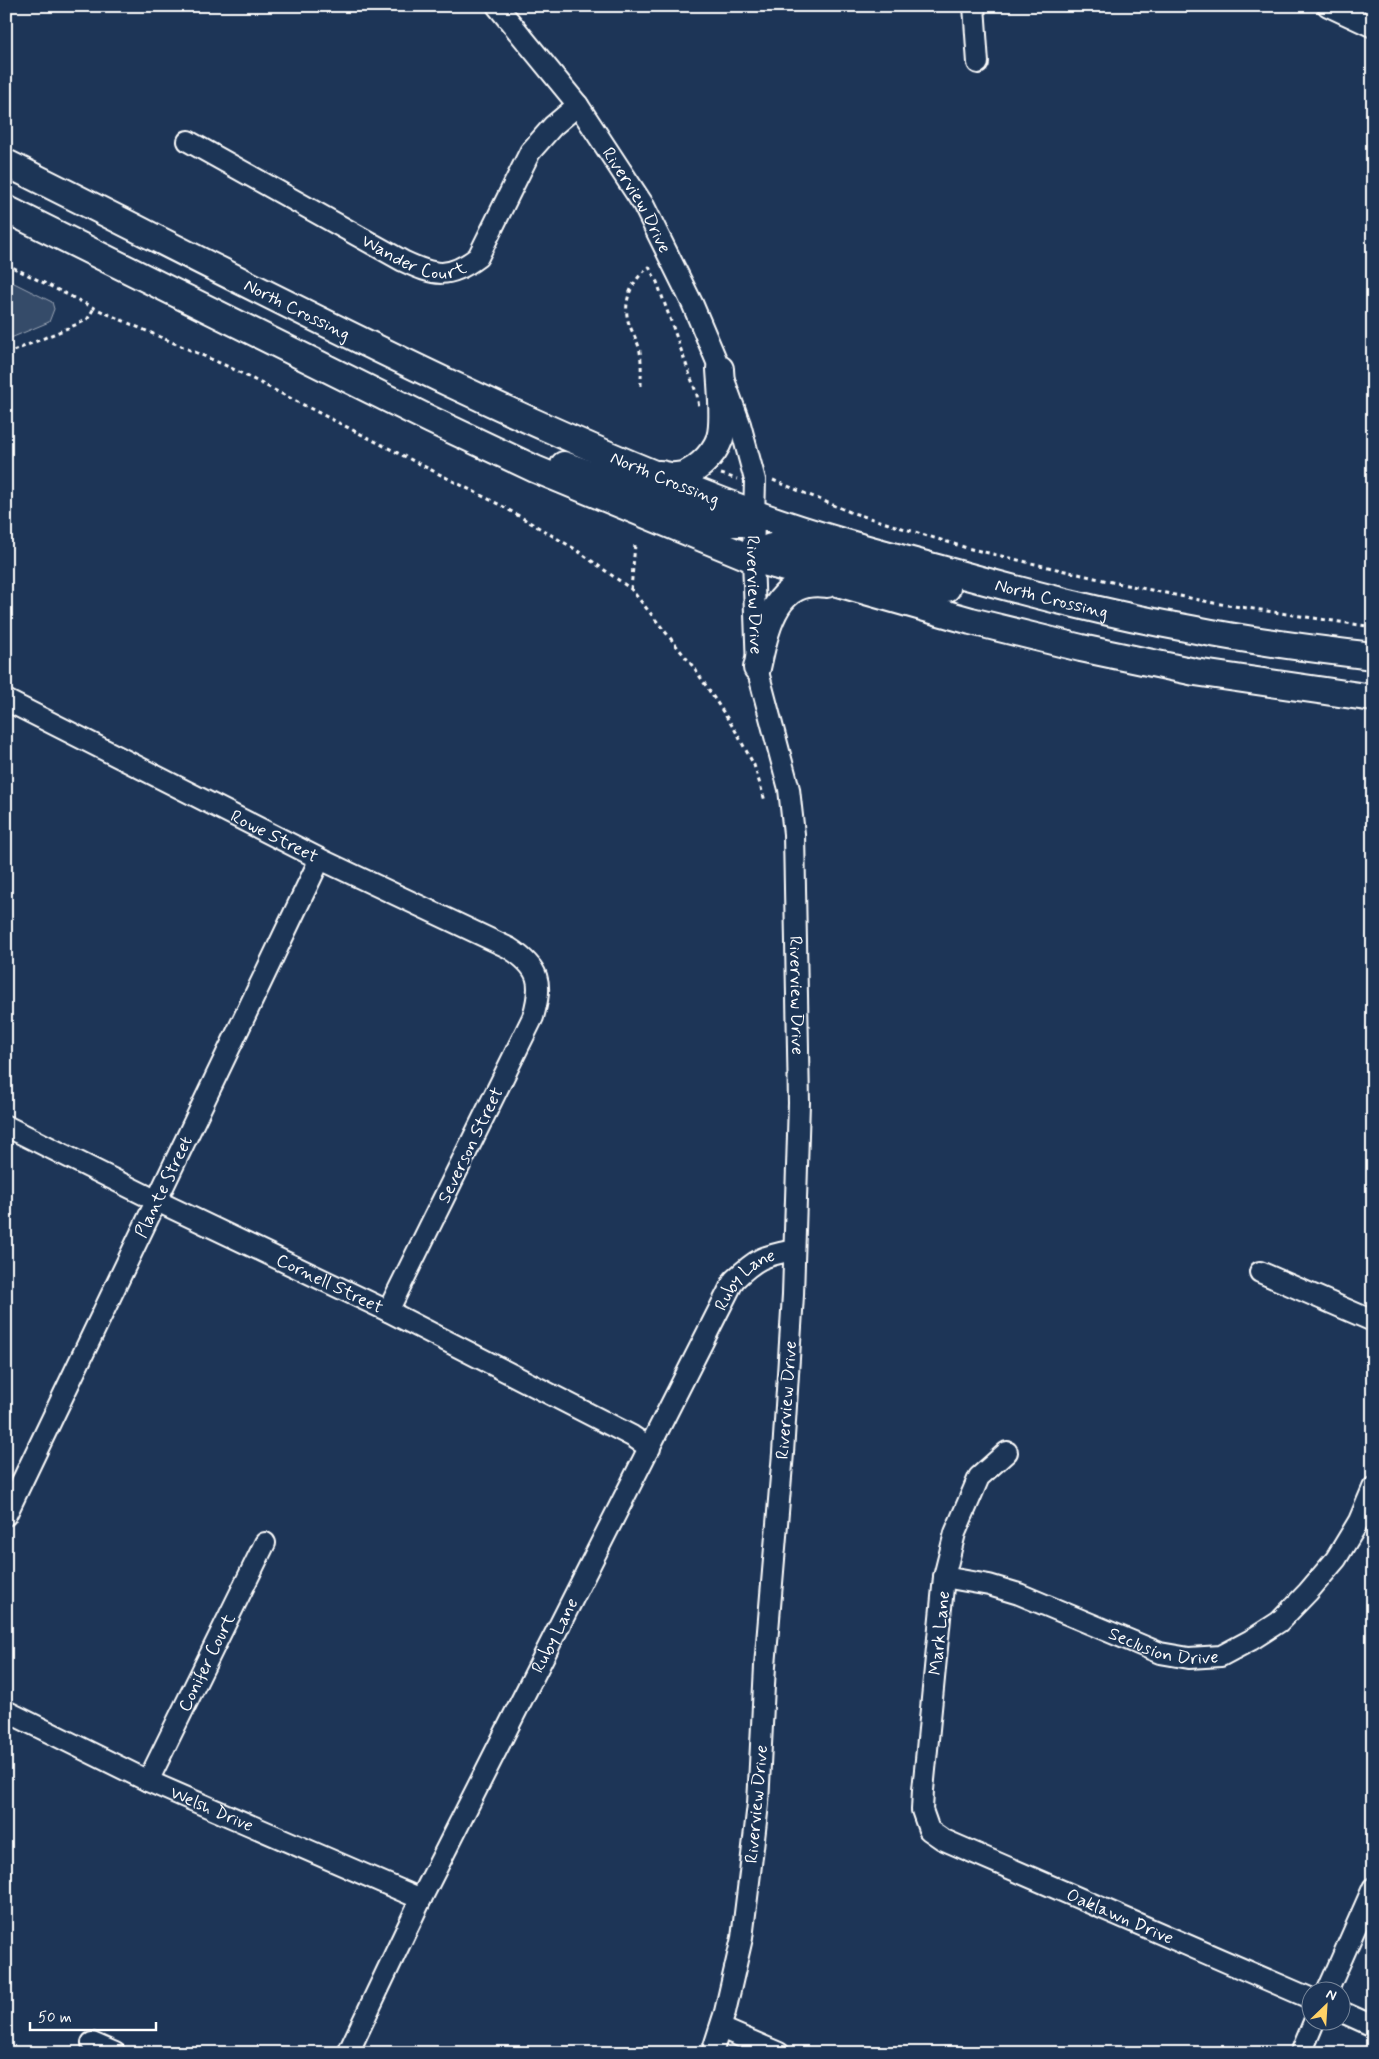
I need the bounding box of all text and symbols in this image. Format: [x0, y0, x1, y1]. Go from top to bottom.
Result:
street label: Riverview Drive [596, 143, 676, 257]
street label: Wander Court [357, 229, 471, 286]
street label: North Crossing [240, 274, 354, 347]
street label: North Crossing [607, 446, 723, 512]
street label: Riverview Drive [740, 535, 767, 655]
street label: North Crossing [992, 573, 1110, 625]
street label: Rowe Street [226, 805, 322, 869]
street label: Riverview Drive [783, 936, 809, 1055]
street label: Severson Street [432, 1083, 509, 1208]
street label: Plante Street [129, 1132, 199, 1242]
street label: Ruby Lane [709, 1244, 778, 1315]
street label: Cornell Street [272, 1248, 387, 1320]
street label: Riverview Drive [771, 1340, 803, 1460]
street label: Mark Lane [924, 1590, 956, 1677]
street label: Ruby Lane [526, 1594, 584, 1677]
street label: Conifer Court [173, 1610, 242, 1716]
street label: Seclusion Drive [1104, 1622, 1219, 1671]
street label: Riverview Drive [740, 1744, 774, 1864]
street label: Welsh Drive [166, 1781, 257, 1838]
street label: Oaklawn Drive [1062, 1883, 1177, 1951]
north arrow [1302, 1982, 1352, 2032]
text: N [1323, 1985, 1339, 2005]
scale bar [30, 1999, 156, 2031]
text: 50 m [38, 2008, 72, 2028]

